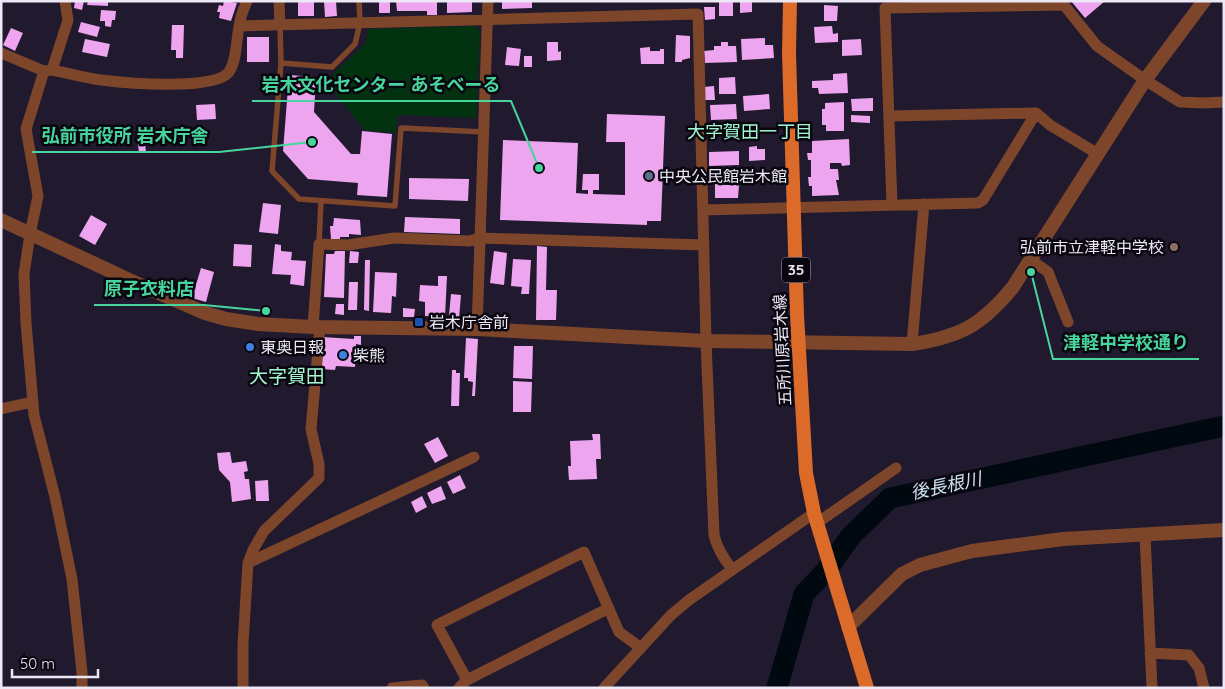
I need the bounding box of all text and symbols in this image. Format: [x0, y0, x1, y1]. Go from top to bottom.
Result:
callout: 岩木文化センター あそべーる [252, 68, 511, 101]
text: 岩木文化センター あそべーる [261, 73, 501, 96]
callout: 弘前市役所 岩木庁舎 [32, 119, 219, 152]
district label: 大字賀田一丁目 [687, 120, 813, 143]
text: 弘前市役所 岩木庁舎 [41, 124, 209, 147]
place label: 中央公民館岩木館 [659, 166, 787, 186]
marker: 中央公民館岩木館 [643, 170, 655, 182]
place label: 弘前市立津軽中学校 [1020, 237, 1164, 257]
marker: 弘前市立津軽中学校 [1168, 241, 1180, 253]
road number: 35 [782, 258, 810, 282]
callout: 原子衣料店 [94, 272, 204, 305]
text: 原子衣料店 [104, 277, 194, 300]
street label: 五所川原岩木線 [769, 294, 795, 406]
place label: 岩木庁舎前 [429, 312, 509, 332]
marker: 岩木庁舎前 [413, 316, 425, 328]
callout: 津軽中学校通り [1053, 326, 1199, 359]
text: 津軽中学校通り [1063, 331, 1189, 354]
place label: 東奥日報 [260, 337, 324, 357]
marker: 東奥日報 [244, 341, 256, 353]
place label: 柴熊 [353, 345, 385, 365]
marker: 柴熊 [337, 349, 349, 361]
district label: 大字賀田 [249, 364, 325, 388]
water label: 後長根川 [908, 466, 985, 504]
scale bar [12, 646, 99, 678]
text: 50 m [20, 654, 55, 673]

